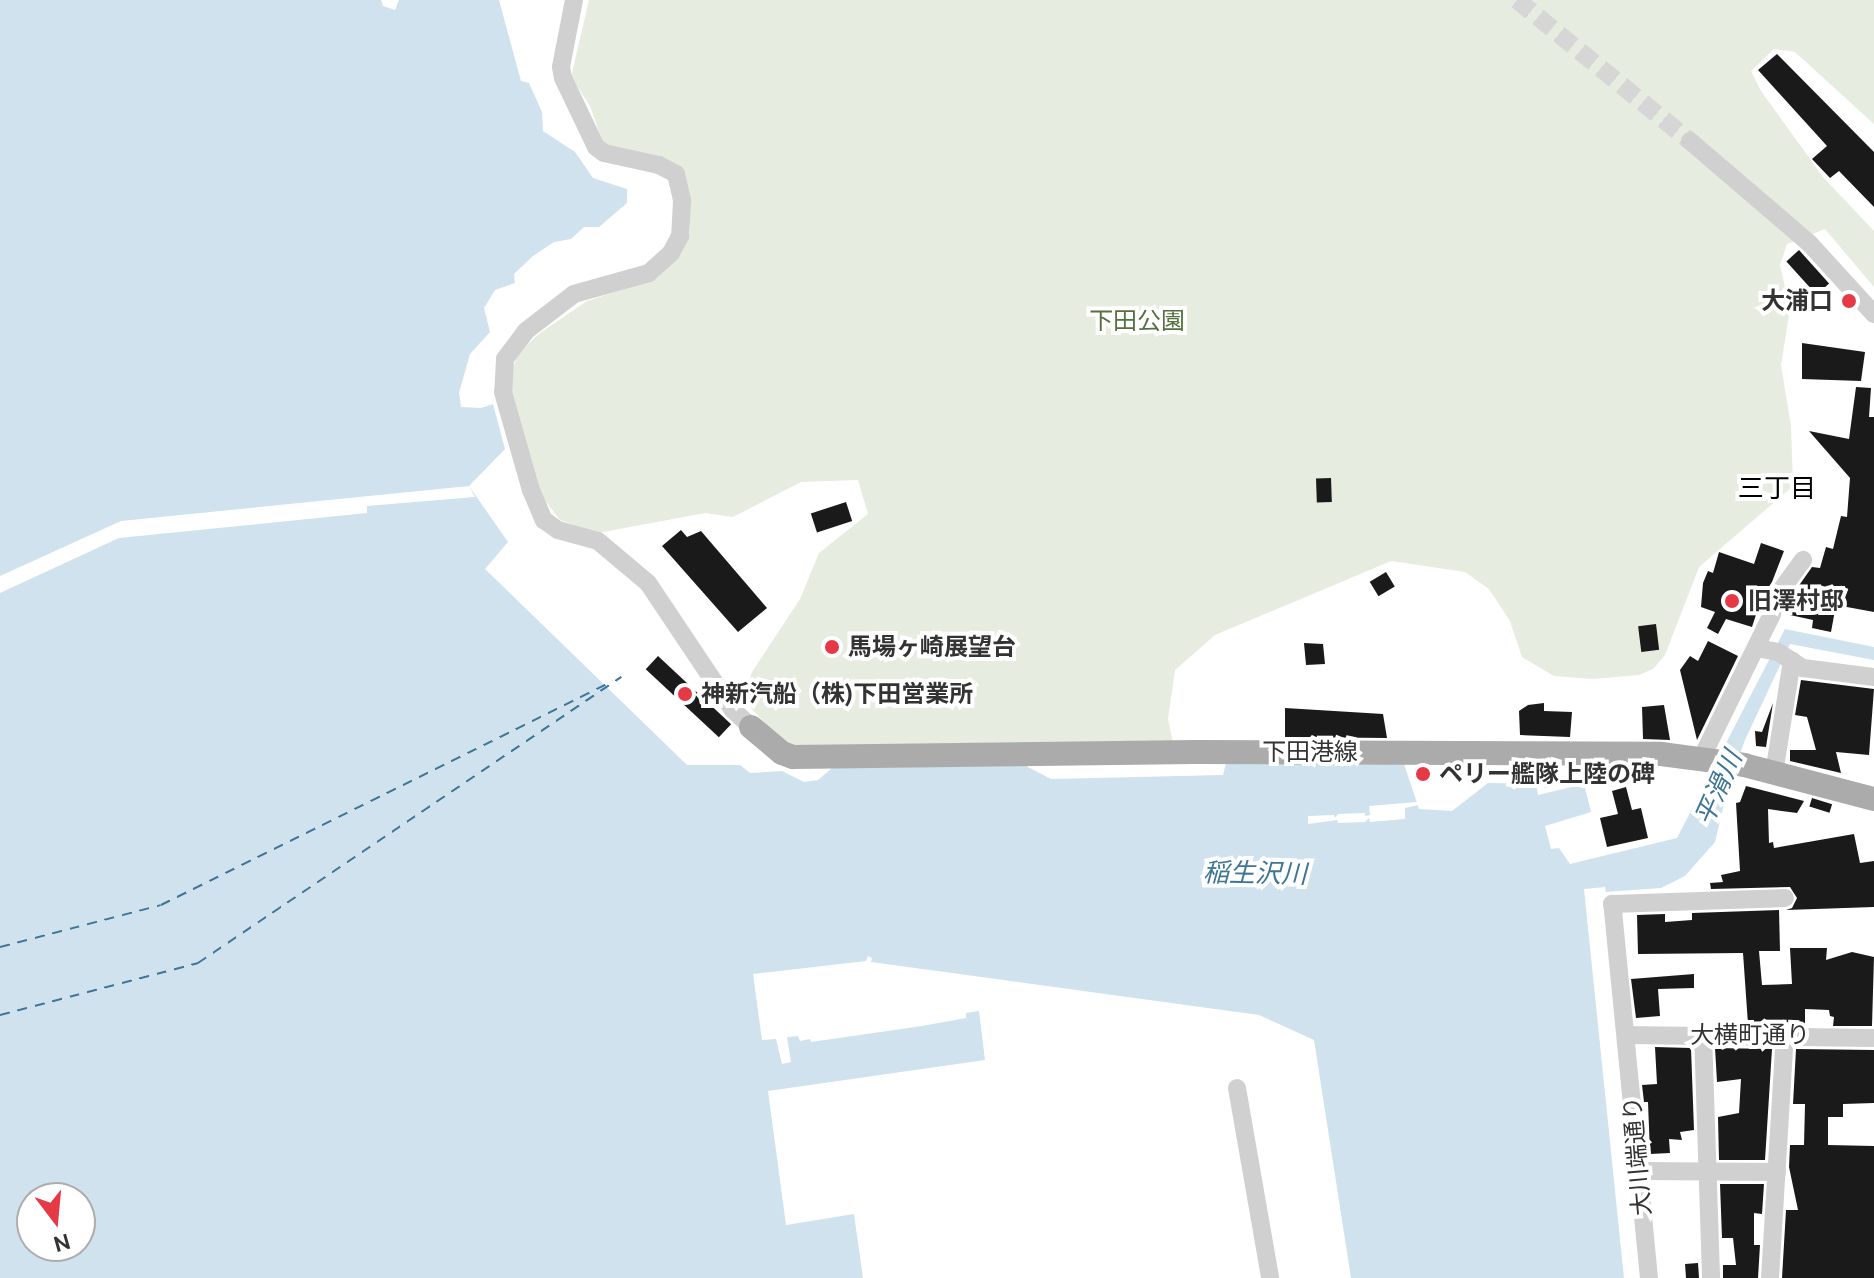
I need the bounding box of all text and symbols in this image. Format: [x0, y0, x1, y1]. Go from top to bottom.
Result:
place label: 大浦口 [1761, 287, 1833, 315]
marker: 大浦口 [1840, 292, 1858, 310]
park label: 下田公園 [1089, 307, 1185, 335]
district label: 三丁目 [1738, 472, 1816, 504]
place label: 旧澤村邸 [1748, 587, 1844, 615]
marker: 旧澤村邸 [1723, 592, 1741, 610]
place label: 馬場ヶ崎展望台 [848, 633, 1016, 661]
marker: 馬場ヶ崎展望台 [823, 638, 841, 656]
place label: 神新汽船（株)下田営業所 [701, 680, 973, 708]
marker: 神新汽船（株)下田営業所 [676, 685, 694, 703]
street label: 下田港線 [1262, 738, 1358, 766]
water label: 平滑川 [1688, 746, 1748, 830]
place label: ペリー艦隊上陸の碑 [1439, 760, 1655, 788]
marker: ペリー艦隊上陸の碑 [1414, 765, 1432, 783]
water label: 稲生沢川 [1203, 856, 1307, 890]
street label: 大横町通り [1690, 1021, 1810, 1049]
street label: 大川端通り [1617, 1095, 1657, 1217]
north arrow [16, 1182, 96, 1262]
text: N [51, 1229, 74, 1258]

